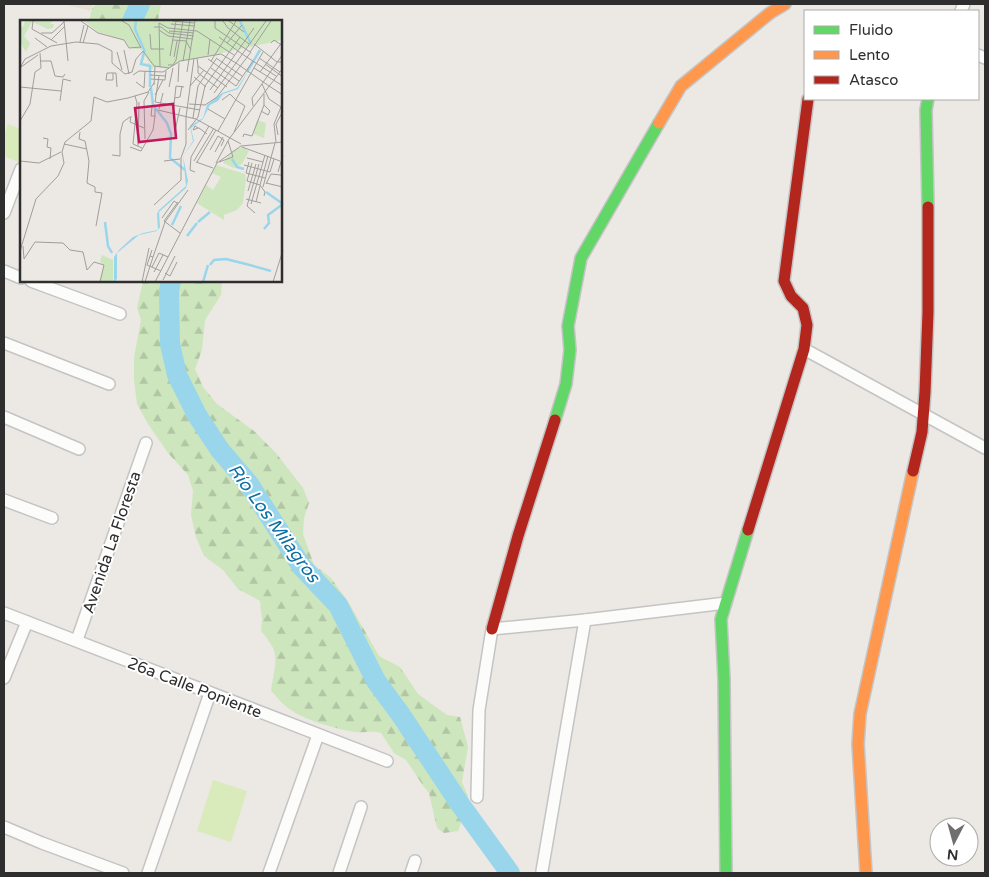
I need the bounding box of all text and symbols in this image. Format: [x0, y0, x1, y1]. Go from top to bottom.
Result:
legend [804, 10, 979, 100]
inset map [20, 20, 282, 282]
text: Fluido [849, 21, 893, 39]
text: Lento [849, 46, 890, 64]
text: Atasco [849, 71, 898, 89]
water label: Río Los Milagros [224, 459, 325, 588]
street label: Avenida La Floresta [78, 469, 146, 616]
street label: 26a Calle Poniente [125, 653, 265, 723]
north arrow [929, 817, 979, 867]
text: N [946, 845, 959, 863]

